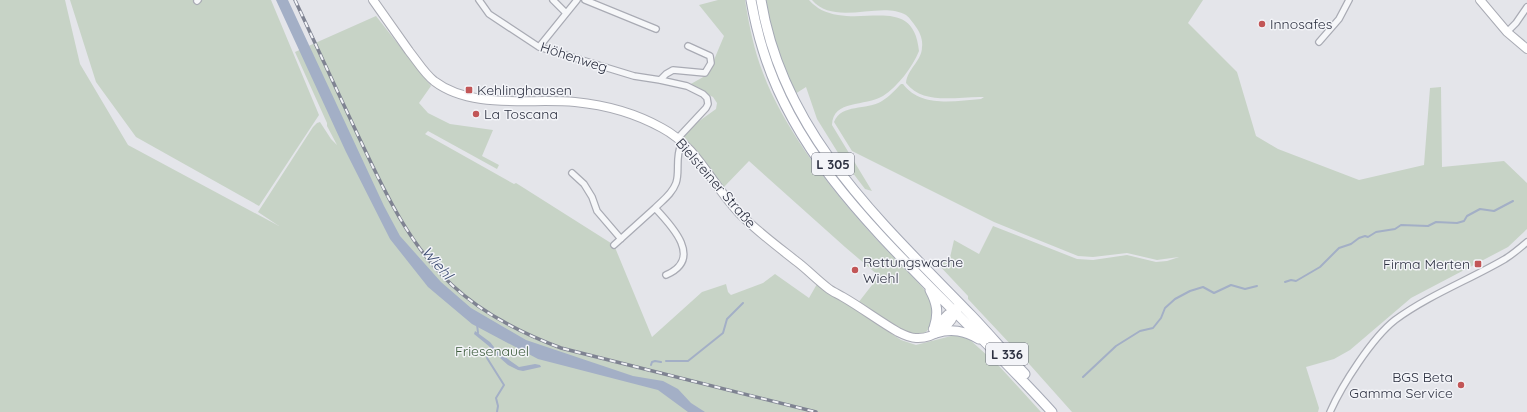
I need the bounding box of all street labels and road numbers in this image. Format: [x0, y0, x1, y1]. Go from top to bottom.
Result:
street label: Höhenweg [538, 38, 610, 76]
street label: Bielsteiner Straße [672, 134, 760, 232]
road number: L 305 [812, 153, 854, 175]
road number: L 336 [986, 343, 1028, 365]

